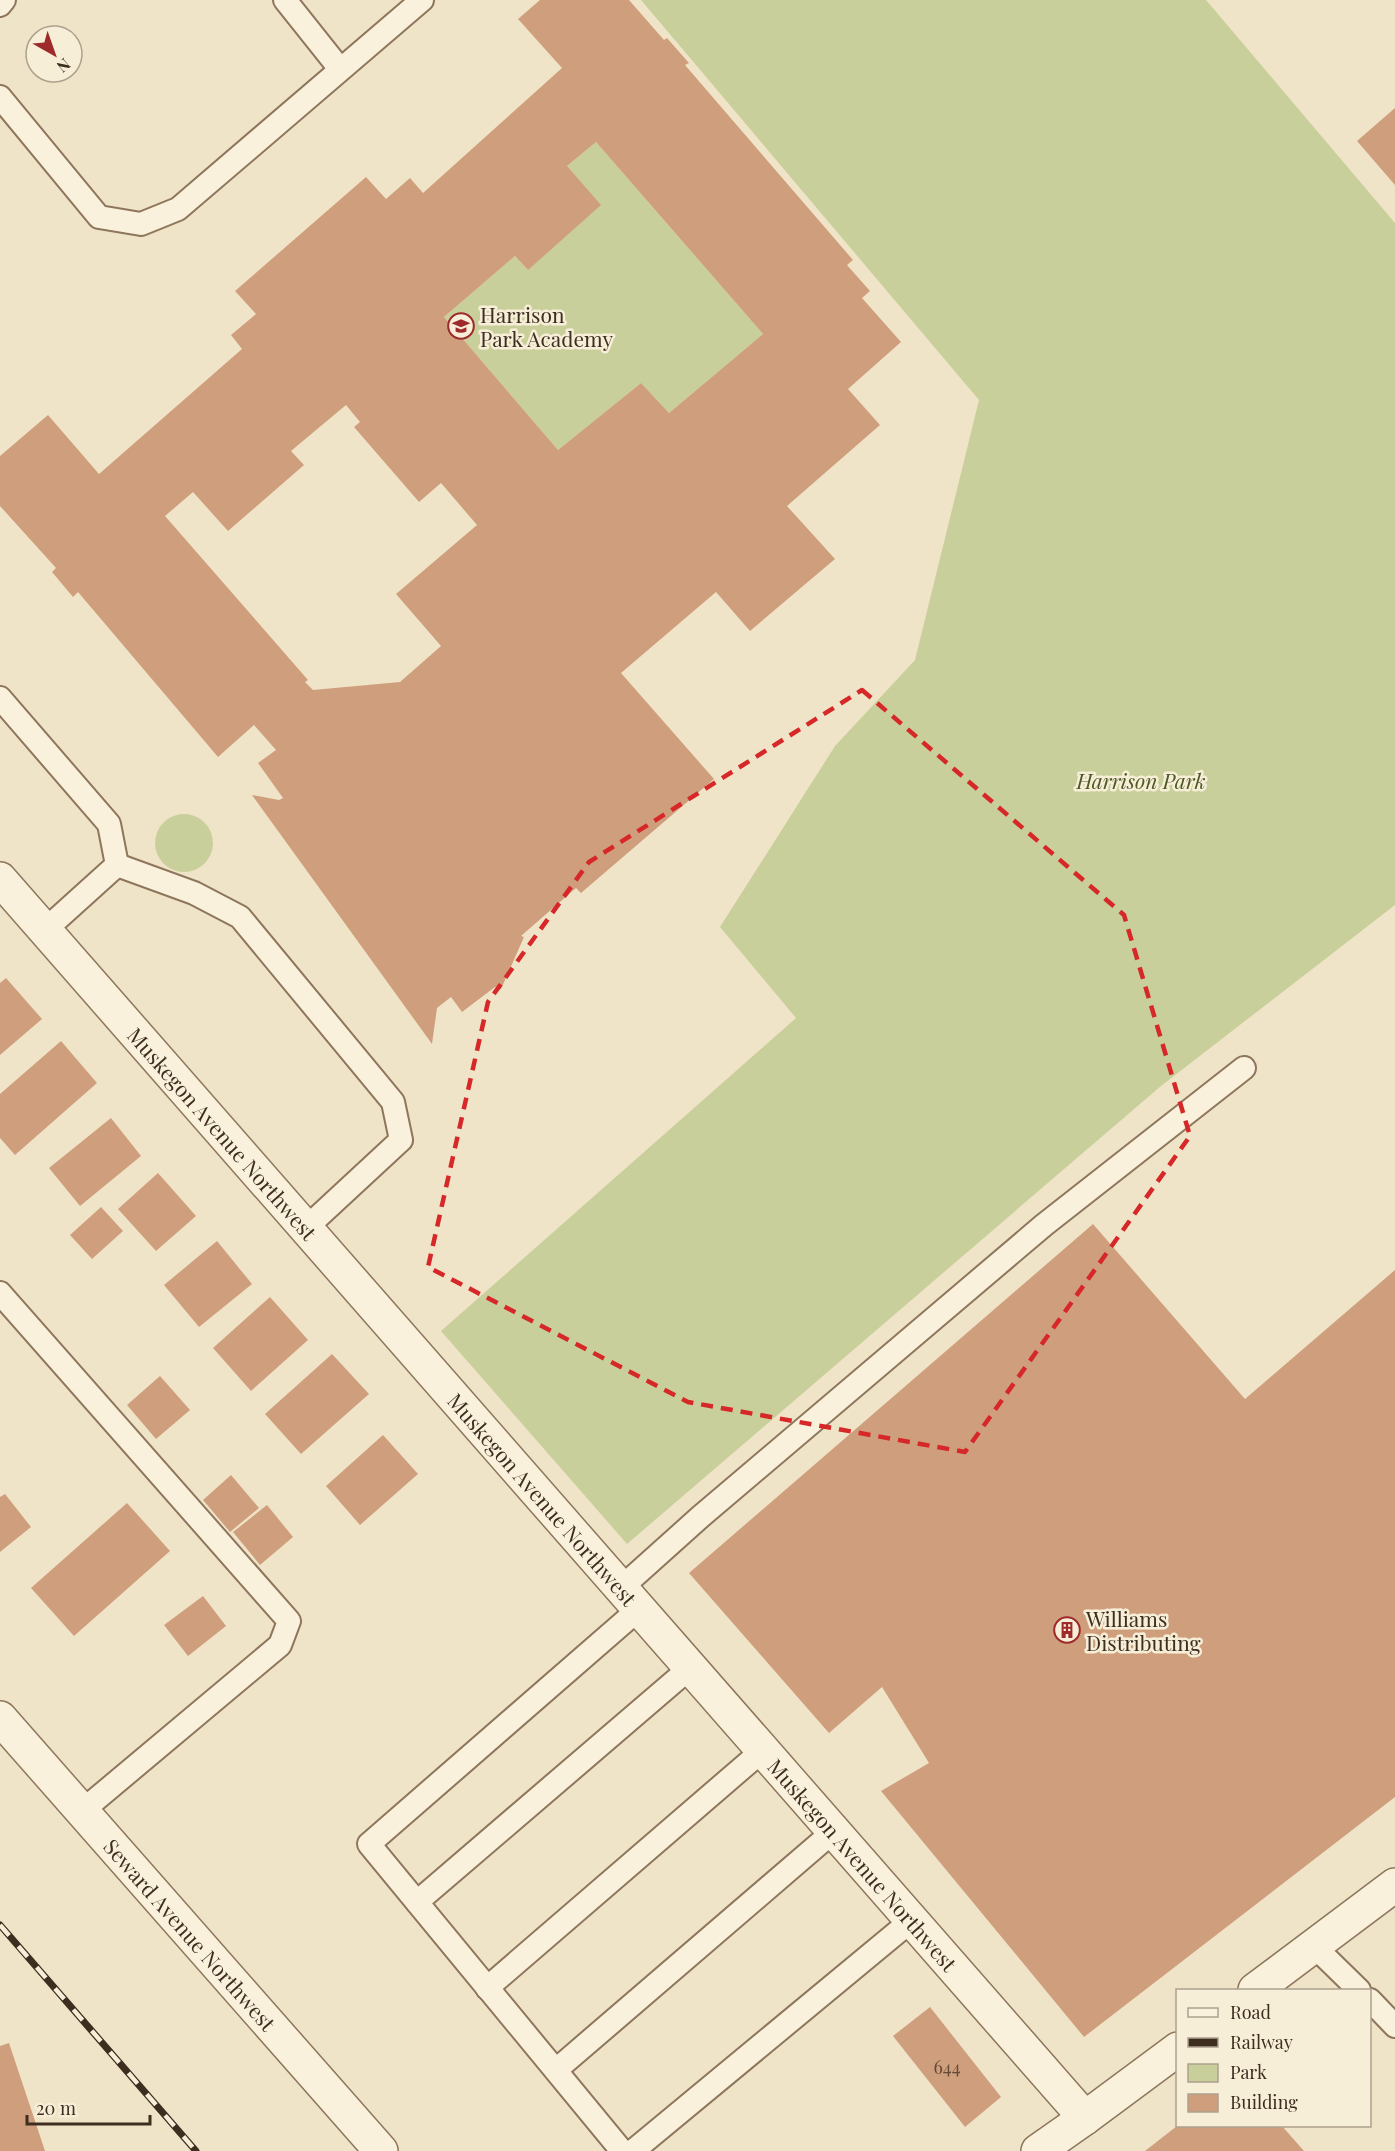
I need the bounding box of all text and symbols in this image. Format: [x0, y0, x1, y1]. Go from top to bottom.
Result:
north arrow [24, 24, 84, 84]
text: N [52, 54, 75, 78]
place label: Harrison Park Academy [480, 300, 614, 352]
school or university icon: Harrison Park Academy [446, 311, 476, 341]
park label: Harrison Park [1075, 766, 1206, 794]
street label: Muskegon Avenue Northwest [122, 1021, 324, 1246]
street label: Muskegon Avenue Northwest [442, 1387, 644, 1612]
place label: Williams Distributing [1085, 1604, 1201, 1656]
building icon: Williams Distributing [1052, 1615, 1082, 1645]
street label: Muskegon Avenue Northwest [762, 1752, 964, 1977]
street label: Seward Avenue Northwest [98, 1832, 283, 2037]
legend [1176, 1989, 1371, 2127]
text: Road [1230, 2000, 1271, 2024]
text: Railway [1230, 2030, 1293, 2054]
house number: 644 [933, 2055, 961, 2079]
text: Park [1230, 2060, 1267, 2084]
scale bar [27, 2088, 150, 2126]
text: Building [1230, 2090, 1298, 2114]
text: 20 m [36, 2096, 76, 2120]

